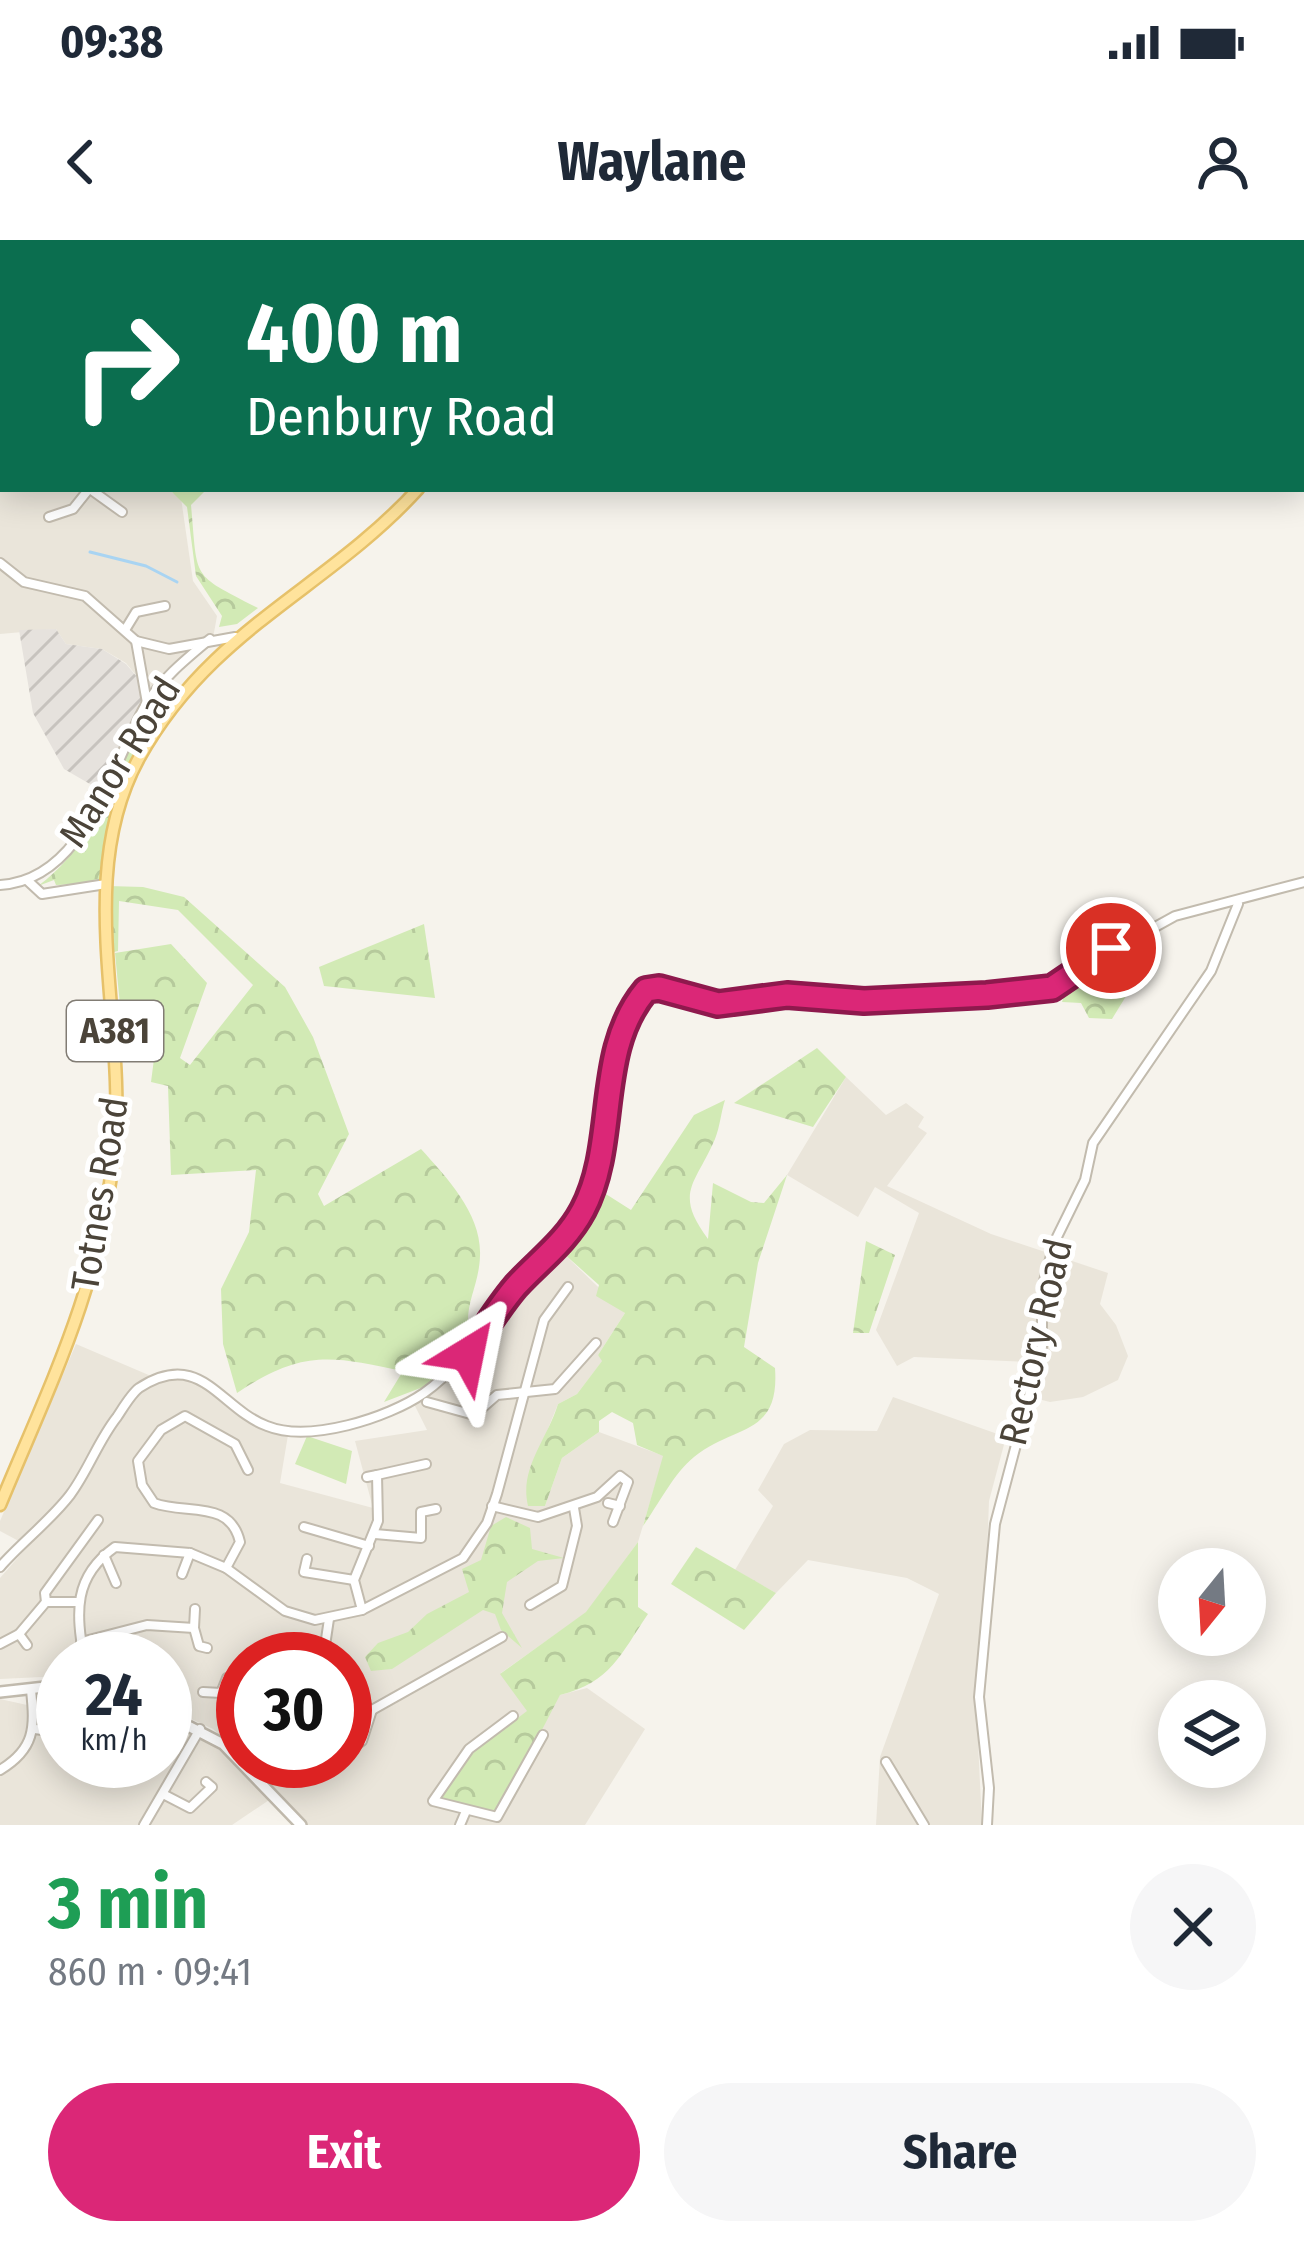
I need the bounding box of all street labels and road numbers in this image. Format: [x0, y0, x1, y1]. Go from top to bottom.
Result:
street label: Manor Road [50, 669, 190, 855]
road number: A381 [67, 1001, 163, 1061]
street label: Totnes Road [62, 1094, 138, 1294]
street label: Rectory Road [990, 1234, 1082, 1450]

